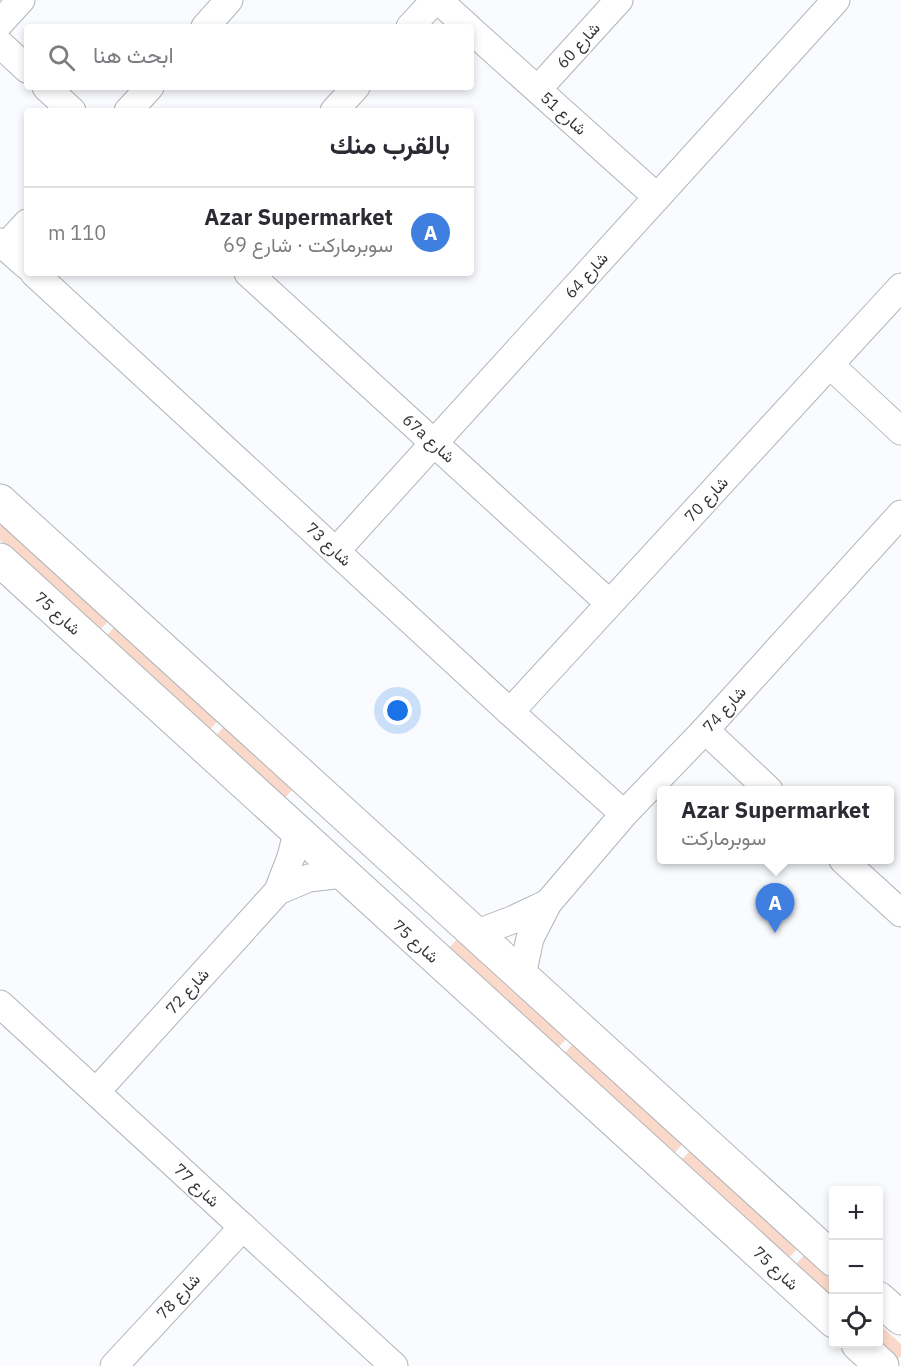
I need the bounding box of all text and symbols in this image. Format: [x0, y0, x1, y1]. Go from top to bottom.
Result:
street label: شارع 60 [552, 18, 605, 74]
search box [24, 24, 474, 90]
text: ابحث هنا [93, 40, 174, 69]
icon: search [45, 41, 78, 74]
street label: شارع 51 [535, 87, 591, 140]
text: بالقرب منك [330, 127, 450, 161]
text: Azar Supermarket [204, 202, 393, 231]
text: 110 m [48, 219, 106, 246]
text: A [424, 219, 437, 246]
text: سوبرماركت · شارع 69 [223, 231, 393, 258]
street label: شارع 64 [560, 248, 613, 304]
street label: 67a شارع [397, 409, 459, 468]
street label: شارع 70 [680, 472, 734, 527]
street label: شارع 73 [301, 518, 356, 572]
street label: شارع 75 [29, 587, 85, 640]
street label: شارع 74 [698, 682, 751, 738]
your location [383, 696, 412, 725]
popup [657, 786, 894, 864]
text: Azar Supermarket [681, 795, 870, 824]
text: سوبرماركت [681, 824, 766, 851]
pin: A [756, 884, 794, 933]
street label: شارع 75 [387, 915, 443, 968]
street label: شارع 72 [161, 964, 214, 1020]
street label: شارع 77 [169, 1159, 224, 1213]
map controls [829, 1186, 883, 1348]
button: + [829, 1186, 883, 1240]
button: − [829, 1240, 883, 1294]
street label: شارع 75 [748, 1242, 803, 1296]
street label: شارع 78 [152, 1269, 206, 1324]
button: locate [829, 1294, 883, 1348]

